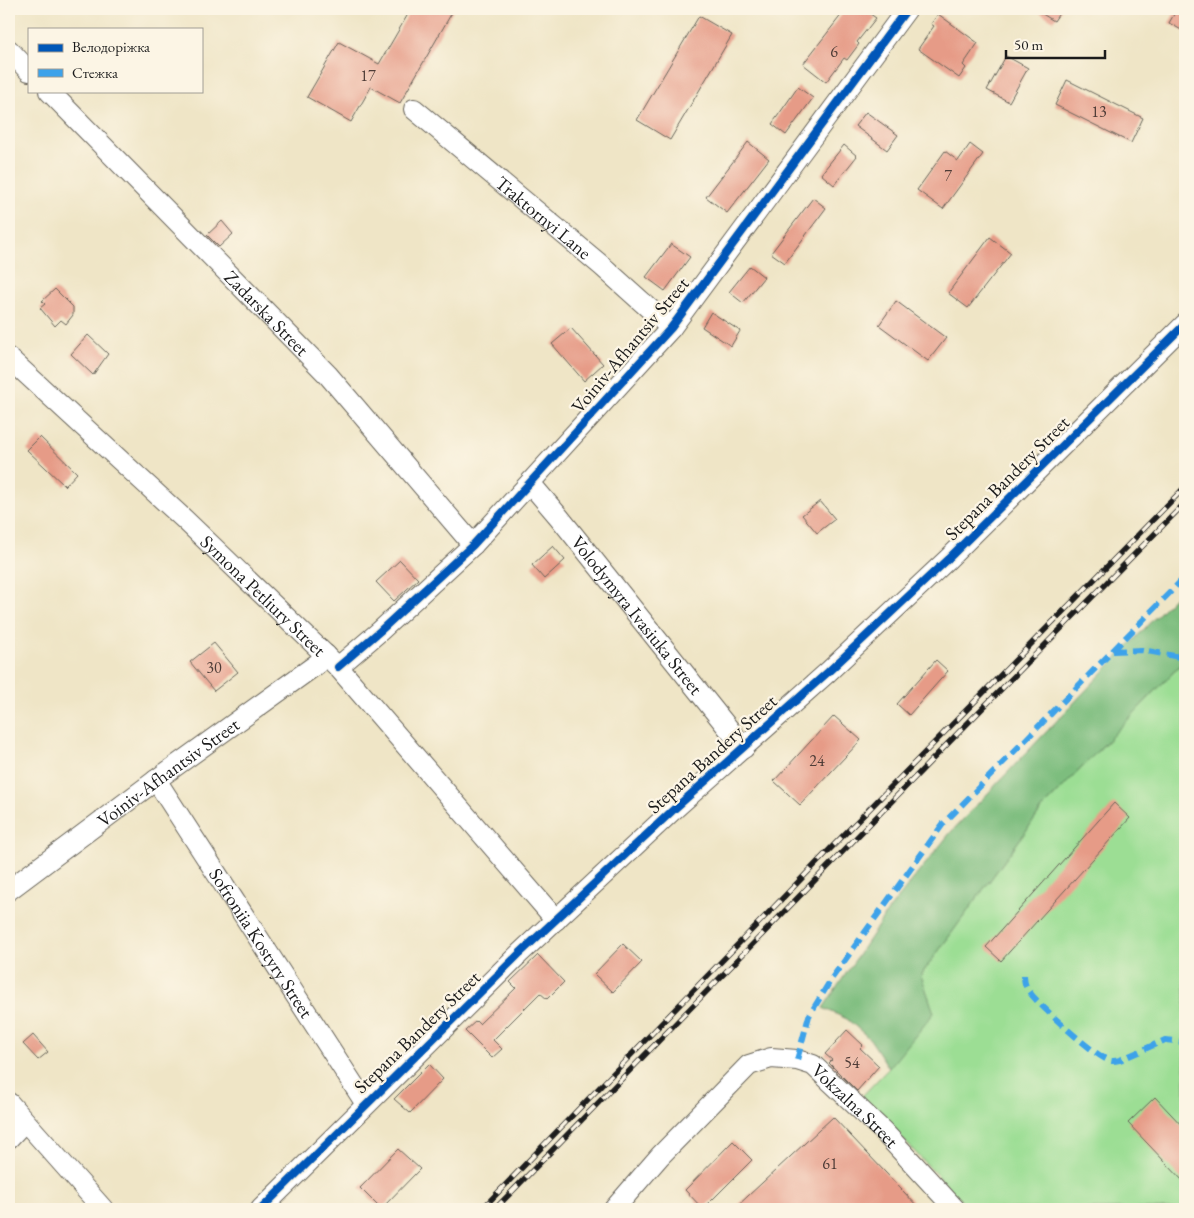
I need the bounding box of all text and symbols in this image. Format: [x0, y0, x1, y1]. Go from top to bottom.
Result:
legend [28, 28, 202, 92]
scale bar [1006, 28, 1105, 60]
text: 50 m [1014, 35, 1043, 54]
text: Велодоріжка [72, 37, 150, 56]
house number: 6 [830, 41, 838, 62]
text: Стежка [72, 63, 118, 82]
house number: 17 [360, 65, 376, 86]
house number: 13 [1091, 101, 1107, 122]
house number: 7 [944, 165, 952, 186]
street label: Traktornyi Lane [491, 170, 597, 265]
street label: Zadarska Street [219, 265, 315, 361]
street label: Voiniv-Afhantsiv Street [566, 272, 694, 418]
street label: Stepana Bandery Street [939, 410, 1075, 546]
street label: Symona Petliury Street [195, 529, 332, 662]
street label: Volodymyra Ivasiuka Street [566, 530, 709, 700]
house number: 30 [206, 657, 222, 678]
street label: Stepana Bandery Street [642, 689, 782, 819]
street label: Voiniv-Afhantsiv Street [92, 712, 244, 832]
house number: 24 [809, 750, 825, 771]
street label: Sofroniia Kostyry Street [204, 863, 319, 1023]
street label: Stepana Bandery Street [348, 965, 486, 1099]
house number: 54 [844, 1052, 860, 1073]
street label: Vokzalna Street [807, 1058, 905, 1153]
house number: 61 [822, 1153, 838, 1174]

